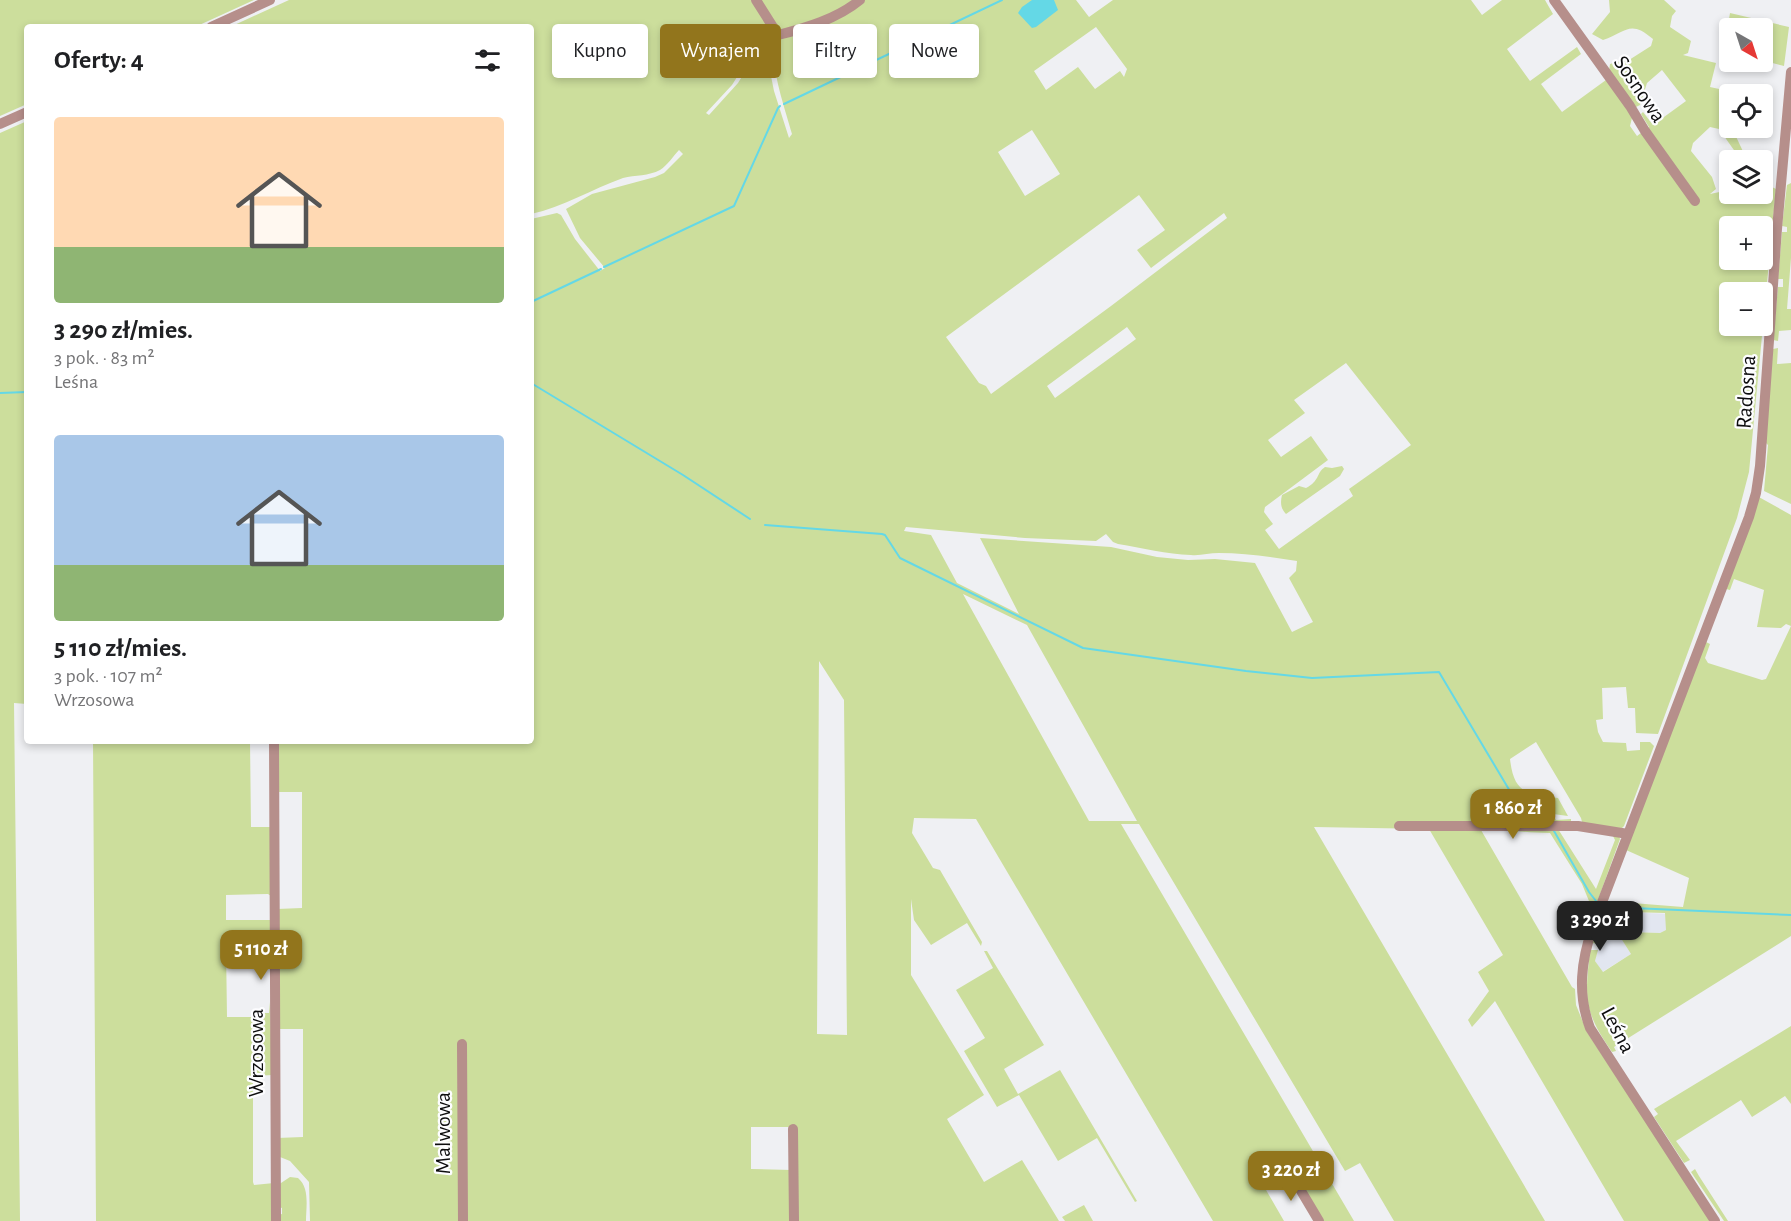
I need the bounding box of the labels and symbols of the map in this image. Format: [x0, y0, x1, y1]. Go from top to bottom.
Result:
north arrow [1719, 18, 1773, 72]
street label: Sosnowa [1610, 52, 1670, 126]
street label: Radosna [1732, 354, 1760, 430]
pin: 1 860 zł [1451, 789, 1575, 840]
pin: 3 290 zł [1538, 901, 1662, 952]
pin: 5 110 zł [199, 930, 323, 981]
street label: Leśna [1597, 1003, 1639, 1057]
street label: Wrzosowa [245, 1009, 267, 1097]
street label: Malwowa [432, 1092, 454, 1174]
pin: 3 220 zł [1229, 1151, 1353, 1202]

